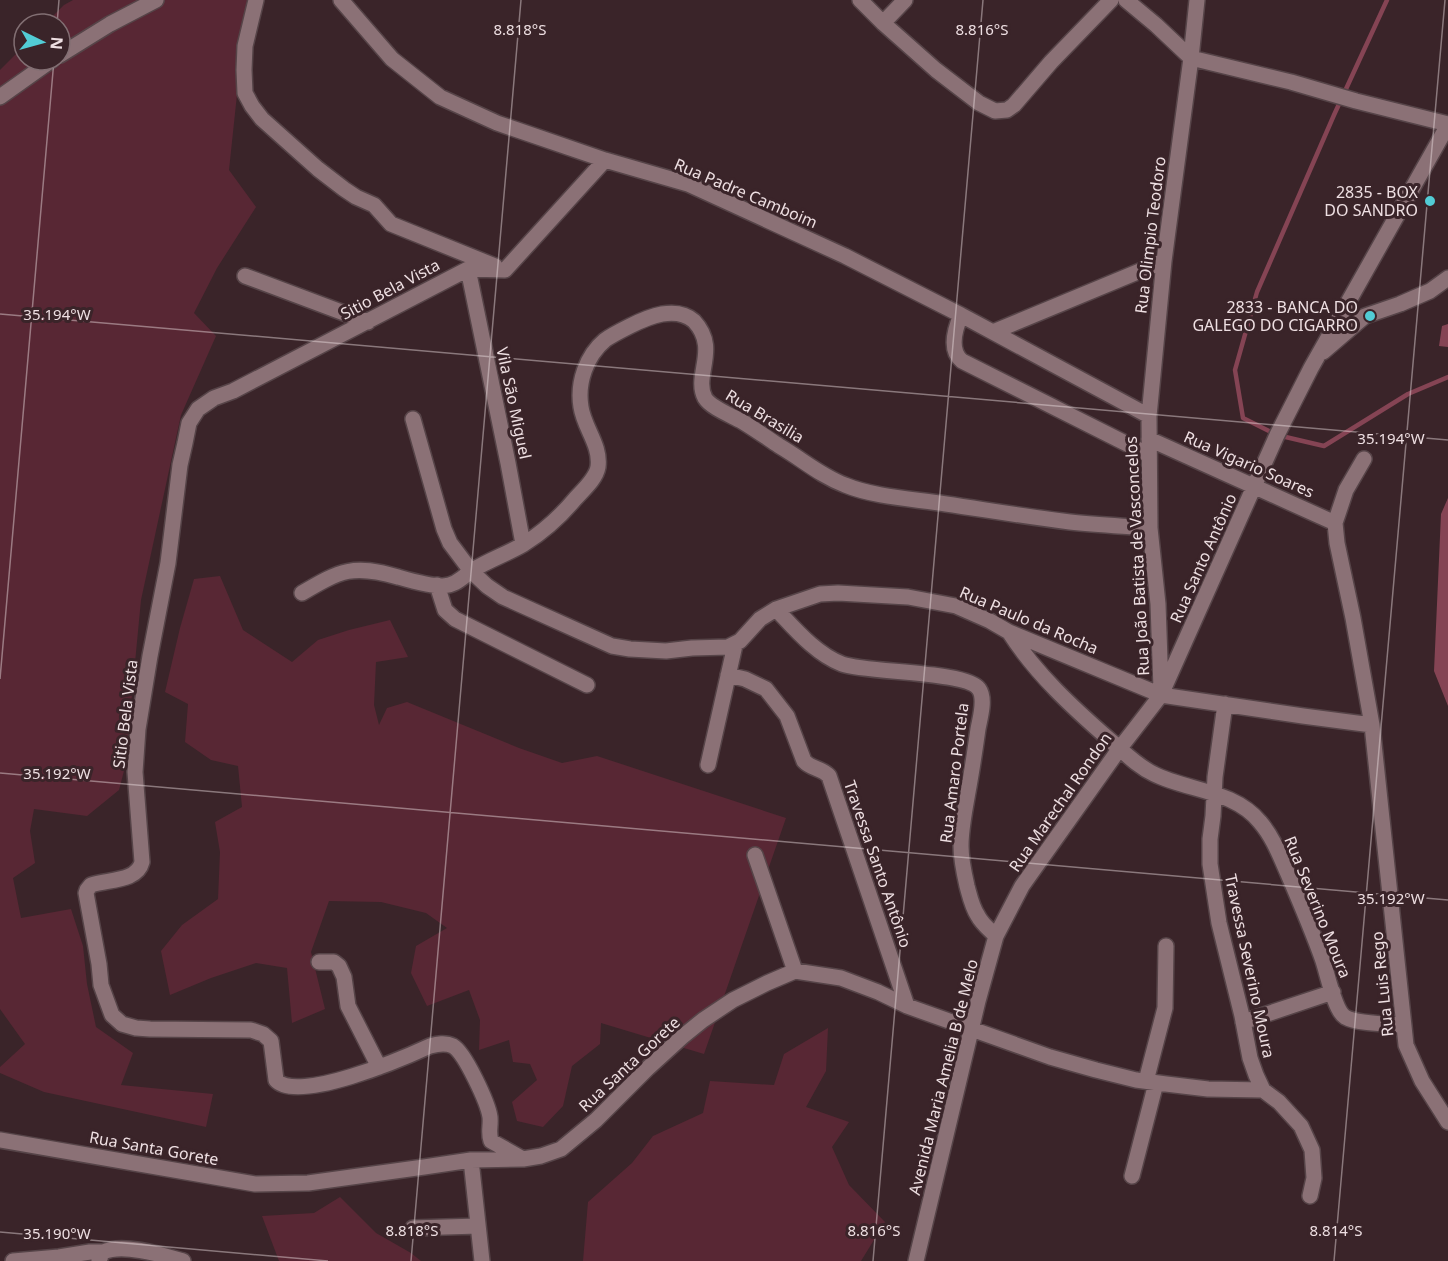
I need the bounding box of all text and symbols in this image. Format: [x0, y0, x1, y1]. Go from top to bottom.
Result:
north arrow [12, 12, 72, 72]
text: 8.818°S [494, 19, 547, 39]
text: 8.816°S [956, 19, 1009, 39]
text: N [45, 36, 68, 51]
street label: Rua Padre Camboim [671, 153, 821, 233]
street label: Rua Olimpio Teodoro [1129, 155, 1171, 315]
place label: 2835 - BOX DO SANDRO [1324, 181, 1419, 221]
marker: 2835 - BOX DO SANDRO [1423, 194, 1437, 208]
street label: Sitio Bela Vista [336, 254, 444, 324]
place label: 2833 - BANCA DO GALEGO DO CIGARRO [1192, 296, 1358, 336]
text: 35.194°W [23, 304, 91, 324]
marker: 2833 - BANCA DO GALEGO DO CIGARRO [1363, 309, 1377, 323]
street label: Vila São Miguel [491, 345, 537, 461]
street label: Rua Brasilia [722, 384, 808, 448]
street label: Rua Vigario Soares [1180, 425, 1318, 503]
text: 35.194°W [1357, 428, 1425, 448]
street label: Rua João Batista de Vasconcelos [1120, 436, 1154, 676]
street label: Rua Santo Antônio [1165, 490, 1241, 626]
street label: Rua Paulo da Rocha [956, 581, 1102, 659]
street label: Sitio Bela Vista [107, 658, 143, 770]
street label: Rua Amaro Portela [934, 702, 974, 844]
street label: Rua Marechal Rondon [1004, 728, 1116, 876]
text: 35.192°W [23, 763, 91, 783]
street label: Travessa Santo Antônio [839, 777, 917, 951]
street label: Rua Severino Moura [1279, 833, 1357, 981]
street label: Travessa Severino Moura [1220, 872, 1280, 1060]
text: 35.192°W [1357, 888, 1425, 908]
street label: Rua Luis Rego [1366, 930, 1398, 1038]
street label: Avenida Maria Amelia B de Melo [903, 957, 983, 1197]
street label: Rua Santa Gorete [574, 1011, 684, 1117]
street label: Rua Santa Gorete [88, 1126, 220, 1170]
text: 8.818°S [386, 1220, 439, 1240]
text: 8.816°S [848, 1220, 901, 1240]
text: 8.814°S [1310, 1220, 1363, 1240]
text: 35.190°W [23, 1223, 91, 1243]

